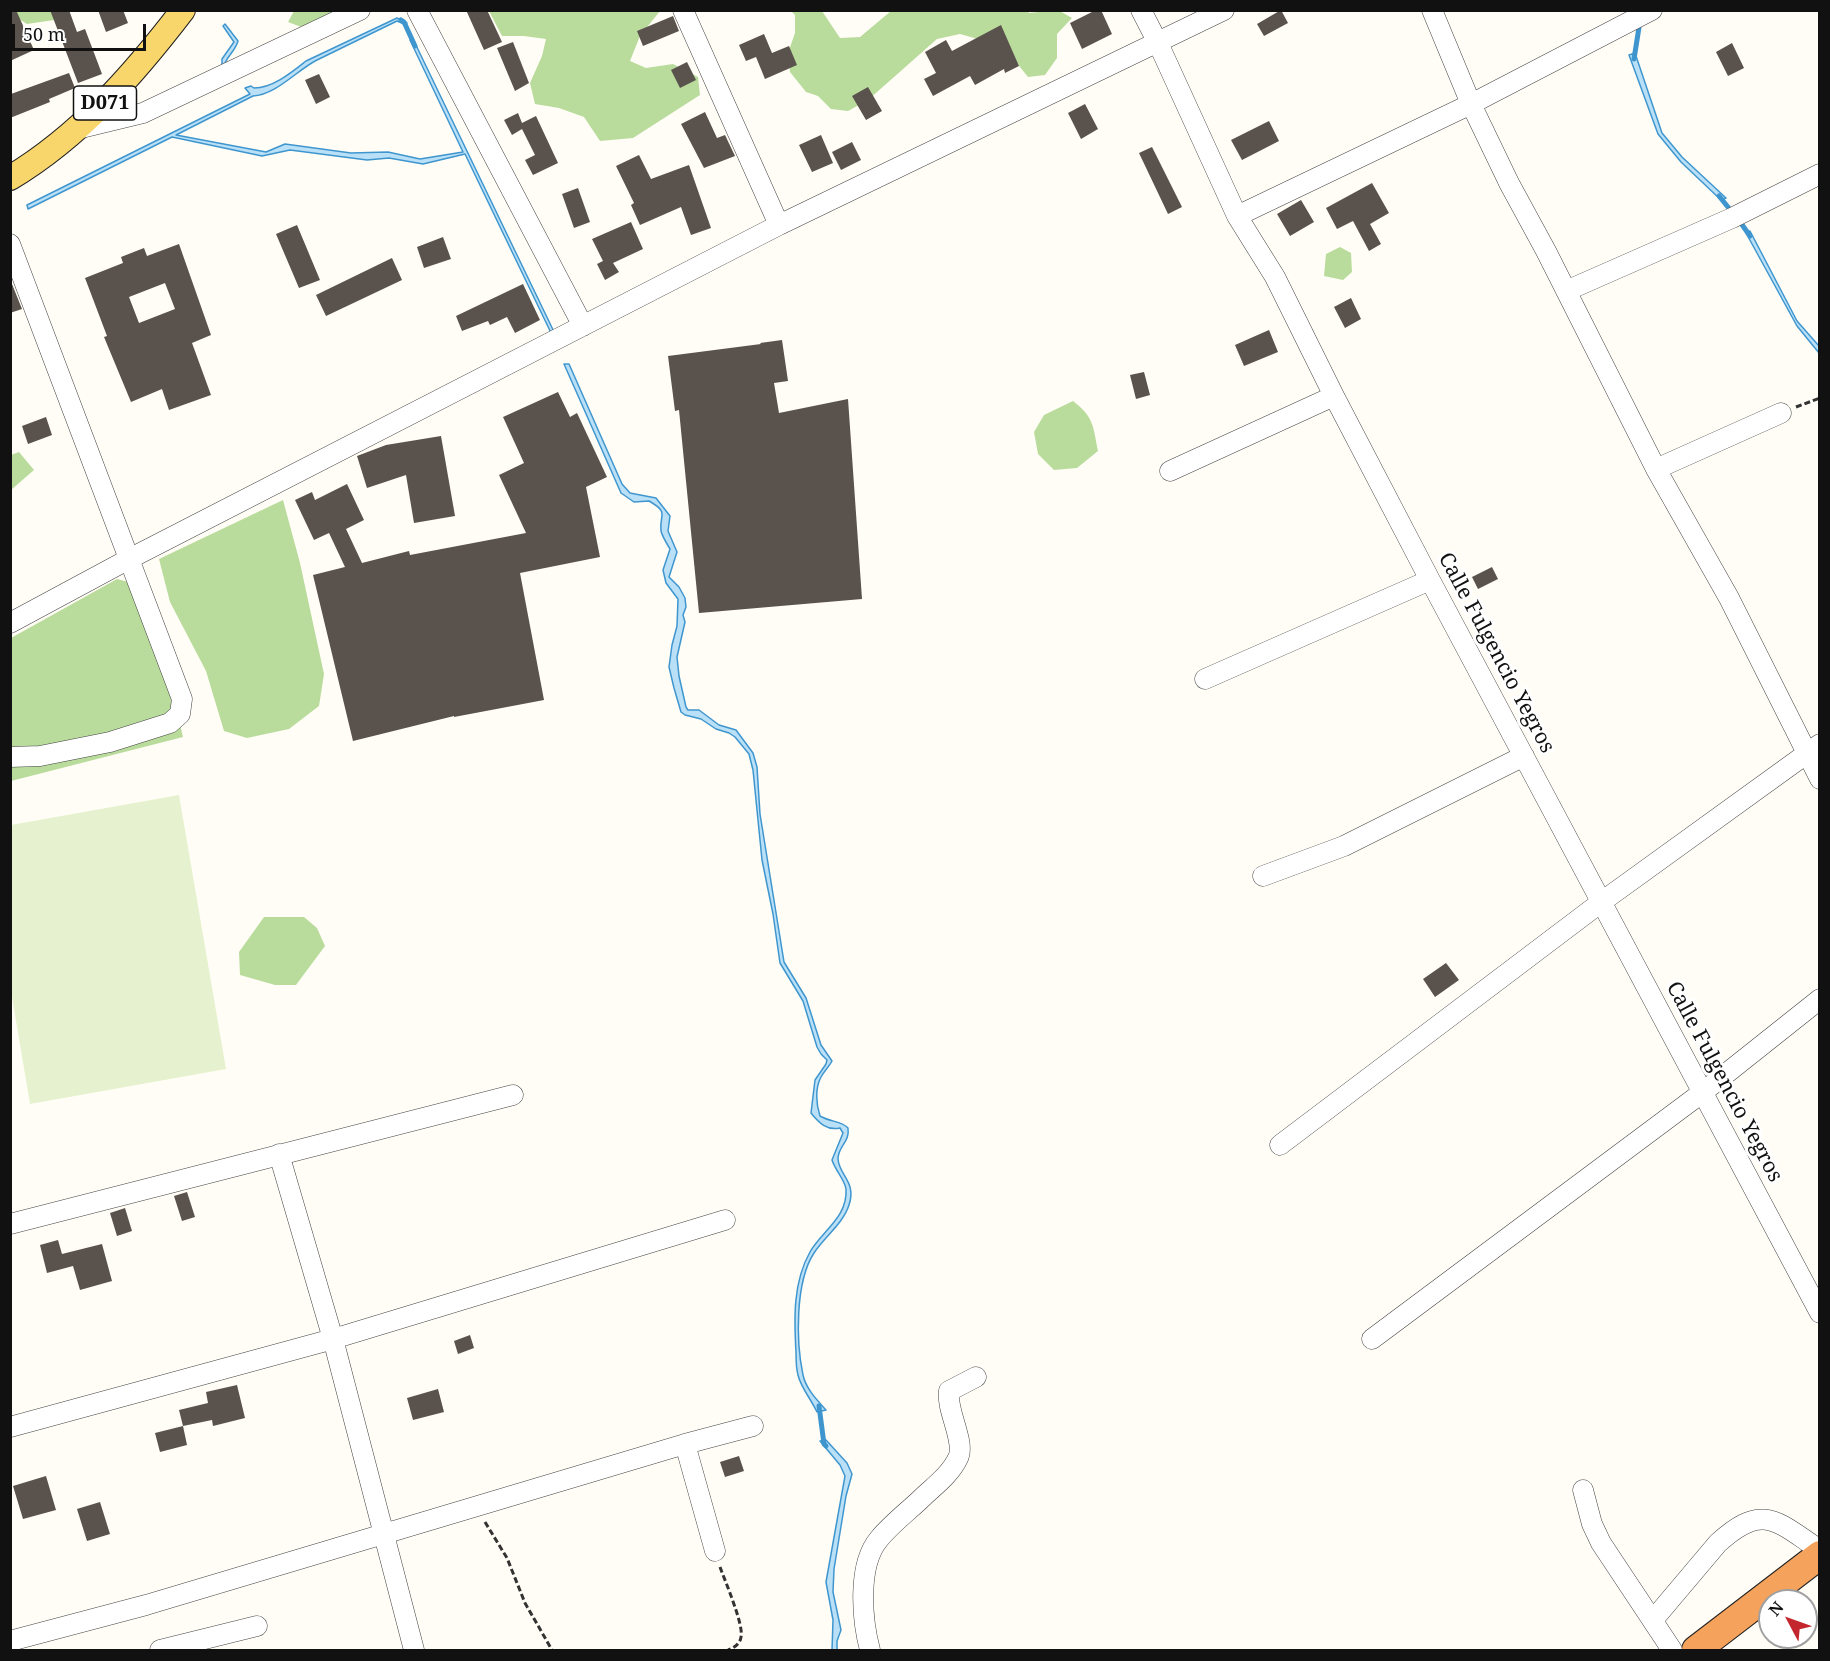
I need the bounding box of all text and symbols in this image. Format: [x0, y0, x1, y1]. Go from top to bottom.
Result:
scale bar [15, 12, 148, 50]
text: 50 m [23, 22, 65, 46]
road number: D071 [74, 86, 136, 120]
street label: Calle Fulgencio Yegros [1433, 549, 1559, 757]
street label: Calle Fulgencio Yegros [1661, 978, 1787, 1186]
north arrow [1758, 1589, 1818, 1649]
text: N [1763, 1597, 1788, 1620]

